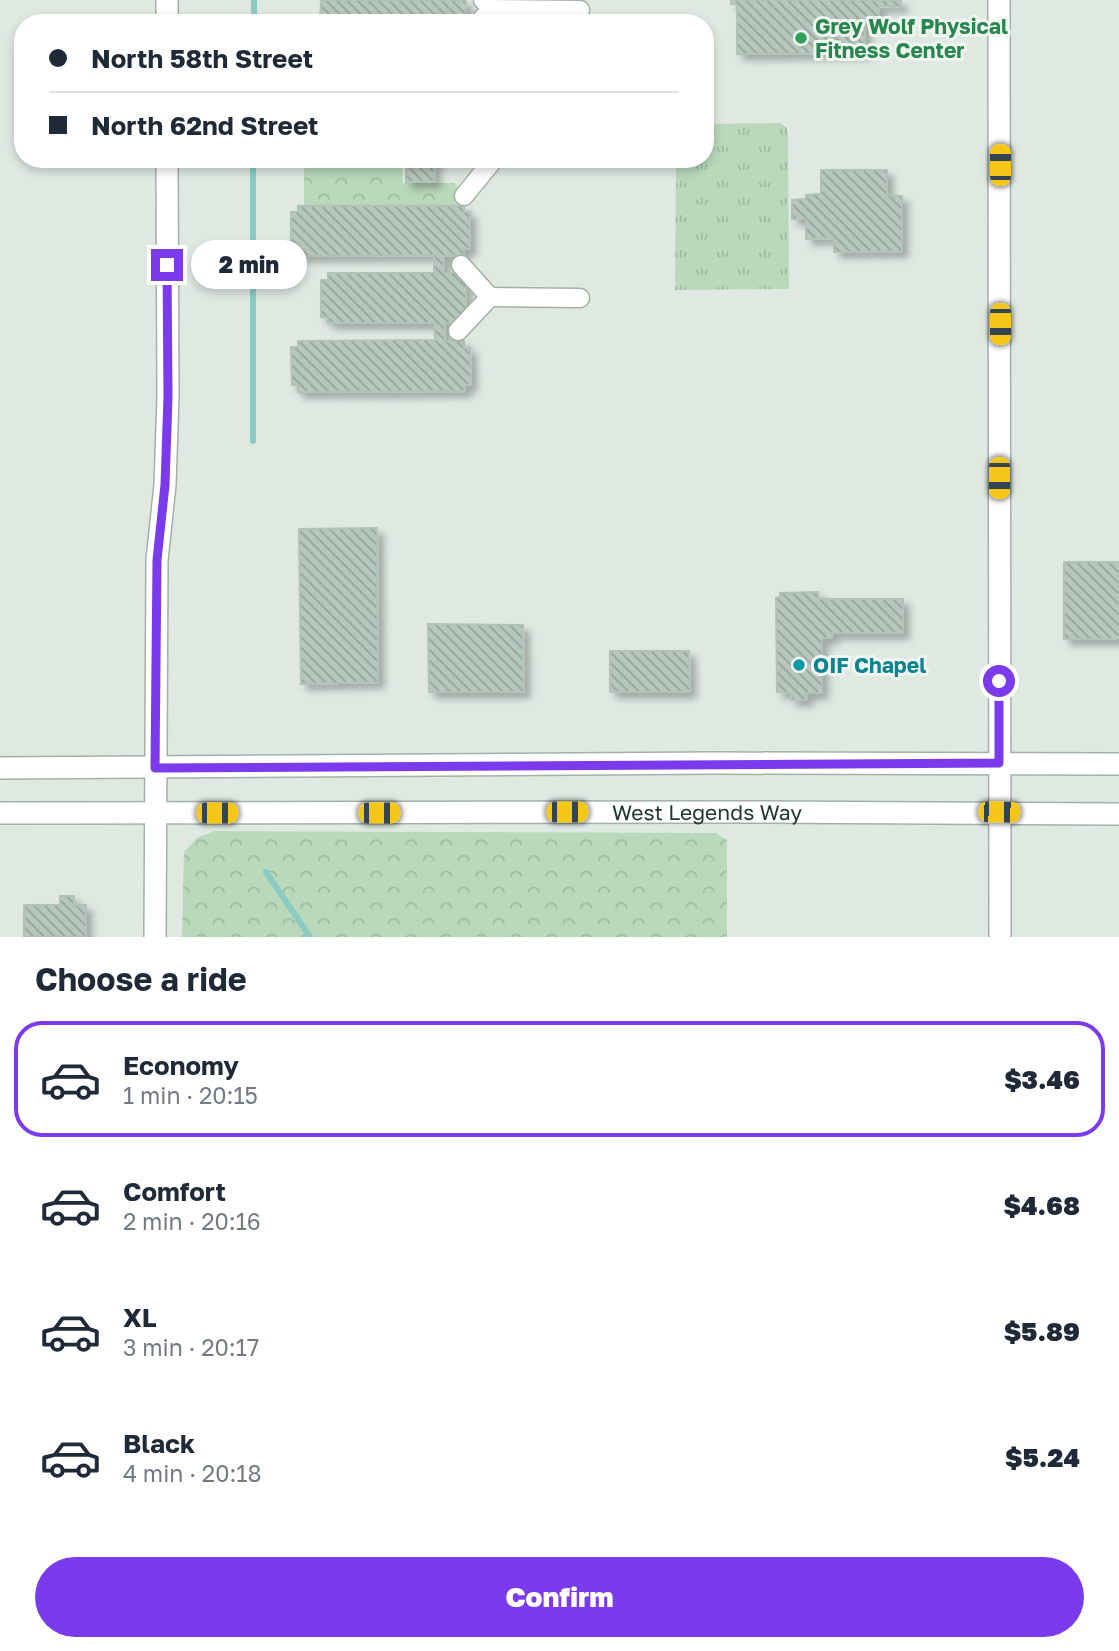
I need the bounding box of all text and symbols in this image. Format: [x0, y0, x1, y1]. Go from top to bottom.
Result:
place label: Grey Wolf Physical Fitness Center [815, 13, 1008, 63]
marker: Grey Wolf Physical Fitness Center [793, 30, 809, 46]
text: North 58th Street [91, 43, 313, 74]
text: North 62nd Street [91, 110, 319, 141]
car [990, 144, 1011, 186]
callout: 2 min [192, 240, 307, 290]
route end [151, 249, 183, 281]
text: 2 min [219, 250, 279, 278]
car [990, 303, 1011, 345]
car [989, 457, 1010, 499]
place label: OIF Chapel [813, 652, 926, 678]
marker: OIF Chapel [791, 657, 807, 673]
route start [983, 665, 1015, 697]
street label: West Legends Way [612, 799, 802, 825]
car [978, 801, 1021, 823]
car [547, 802, 589, 823]
car [197, 803, 239, 824]
car [359, 803, 401, 824]
text: Choose a ride [35, 960, 247, 998]
icon: car [39, 1048, 102, 1111]
text: Economy [123, 1050, 239, 1081]
text: $3.46 [1004, 1064, 1080, 1095]
text: 1 min · 20:15 [123, 1081, 258, 1109]
icon: car [39, 1174, 102, 1237]
text: Comfort [123, 1176, 226, 1207]
text: $4.68 [1004, 1190, 1080, 1221]
text: 2 min · 20:16 [123, 1207, 261, 1235]
icon: car [39, 1300, 102, 1363]
text: XL [123, 1302, 157, 1333]
text: $5.89 [1004, 1316, 1080, 1347]
text: 3 min · 20:17 [123, 1333, 259, 1361]
icon: car [39, 1426, 102, 1489]
text: Black [123, 1428, 195, 1459]
text: $5.24 [1005, 1442, 1080, 1473]
text: 4 min · 20:18 [123, 1459, 262, 1487]
button: Confirm [35, 1557, 1084, 1637]

